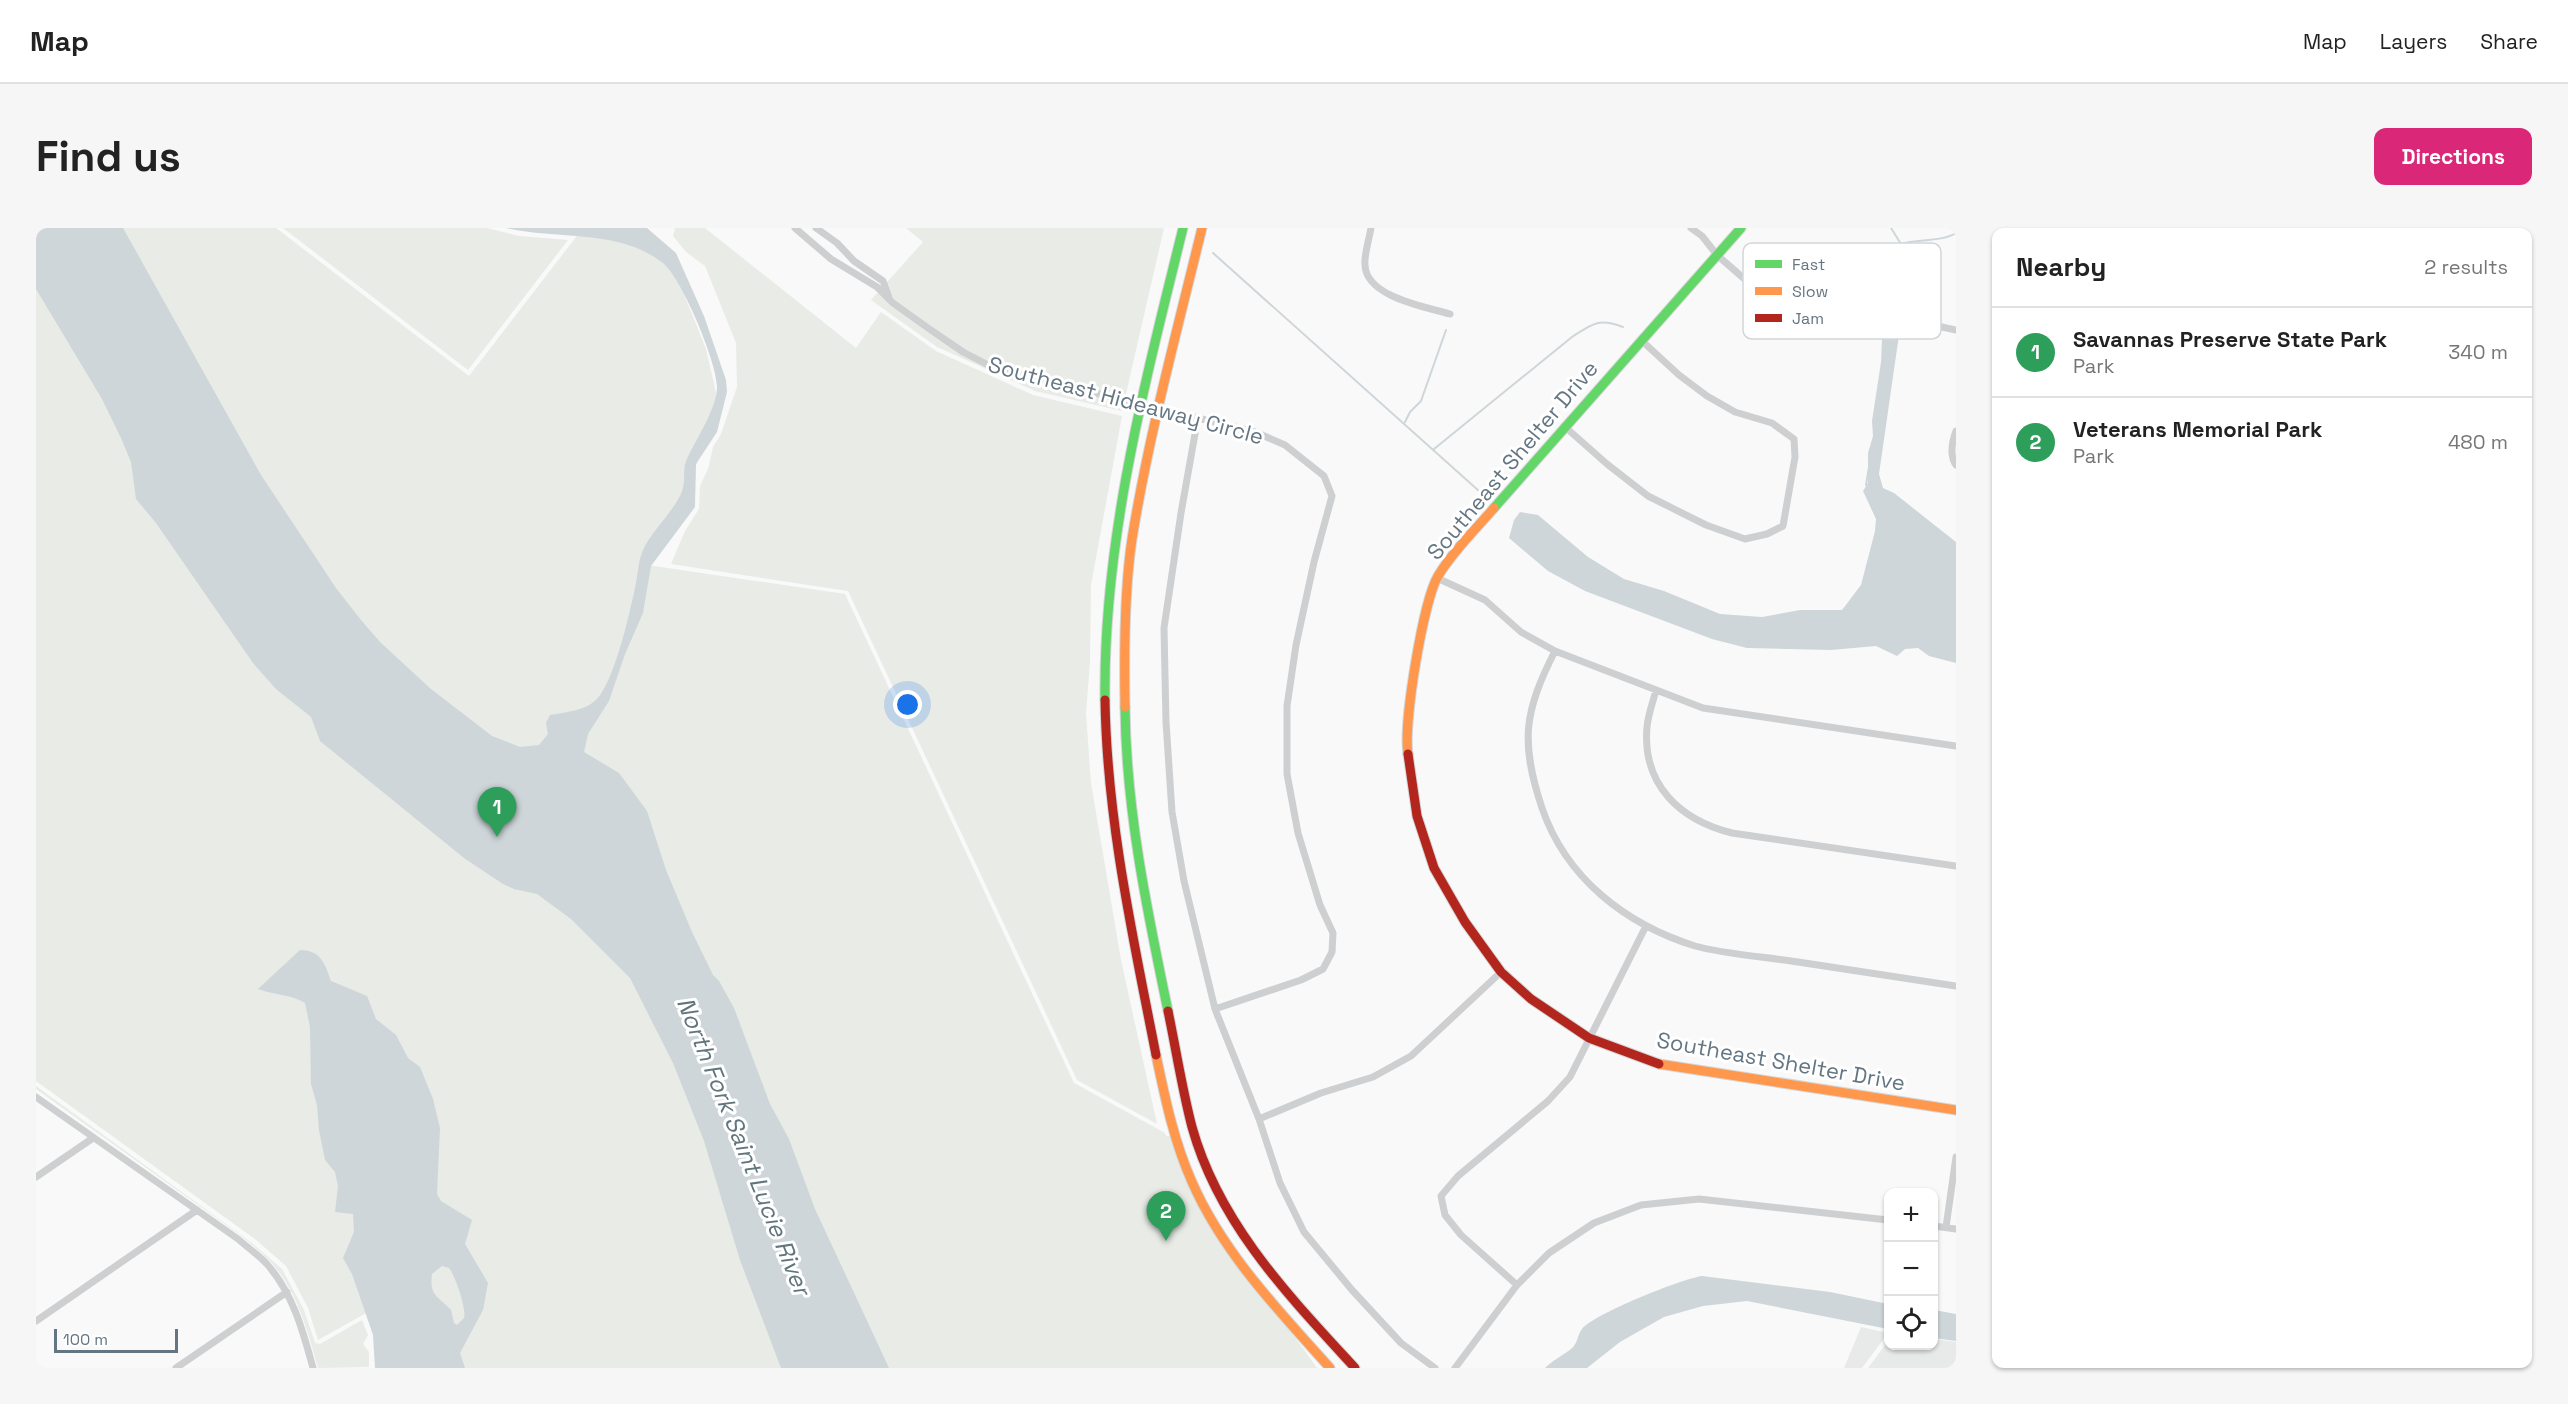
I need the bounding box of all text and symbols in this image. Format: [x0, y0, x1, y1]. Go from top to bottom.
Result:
text: Map [30, 23, 89, 59]
text: Map [2303, 28, 2347, 55]
text: Layers [2380, 28, 2447, 55]
text: Share [2480, 28, 2538, 55]
button: Directions [2374, 128, 2532, 185]
text: Find us [36, 130, 181, 183]
legend [1743, 243, 1941, 339]
text: Nearby [2016, 250, 2106, 284]
text: Fast [1792, 254, 1825, 275]
text: 2 results [2424, 254, 2508, 280]
text: Slow [1792, 281, 1828, 302]
text: Jam [1792, 308, 1824, 329]
text: Savannas Preserve State Park [2073, 325, 2387, 353]
text: 1 [2031, 339, 2040, 365]
text: 340 m [2448, 339, 2508, 365]
street label: Southeast Hideaway Circle [985, 350, 1267, 450]
text: Park [2073, 353, 2115, 379]
street label: Southeast Shelter Drive [1420, 355, 1604, 565]
text: Veterans Memorial Park [2073, 415, 2322, 443]
text: 2 [2030, 429, 2041, 455]
text: 480 m [2448, 429, 2508, 455]
text: Park [2073, 443, 2115, 469]
your location [893, 690, 922, 719]
pin: 1 [478, 788, 516, 837]
water label: North Fork Saint Lucie River [670, 993, 819, 1302]
street label: Southeast Shelter Drive [1655, 1025, 1907, 1097]
map controls [1884, 1188, 1938, 1350]
button: + [1884, 1188, 1938, 1242]
pin: 2 [1146, 1192, 1186, 1241]
button: − [1884, 1242, 1938, 1296]
button: locate [1884, 1296, 1938, 1350]
scale bar [54, 1326, 178, 1354]
text: 100 m [63, 1329, 108, 1350]

